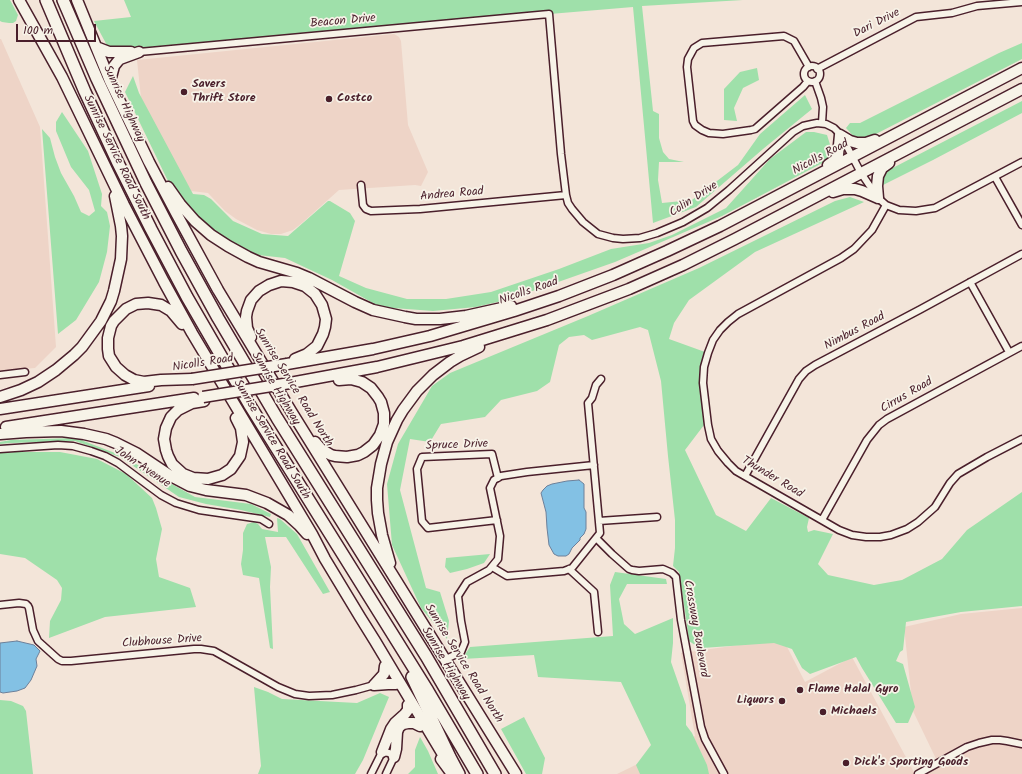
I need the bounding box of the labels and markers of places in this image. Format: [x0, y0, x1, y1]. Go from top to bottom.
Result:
place label: Savers Thrift Store [192, 78, 256, 106]
marker: Savers Thrift Store [179, 87, 189, 97]
place label: Costco [337, 92, 372, 106]
marker: Costco [324, 94, 334, 104]
place label: Flame Halal Gyro [808, 683, 898, 697]
marker: Flame Halal Gyro [795, 685, 805, 695]
place label: Liquors [737, 694, 774, 708]
marker: Liquors [777, 696, 787, 706]
place label: Michaels [831, 705, 877, 719]
marker: Michaels [818, 707, 828, 717]
place label: Dick's Sporting Goods [854, 756, 968, 770]
marker: Dick's Sporting Goods [841, 758, 851, 768]

